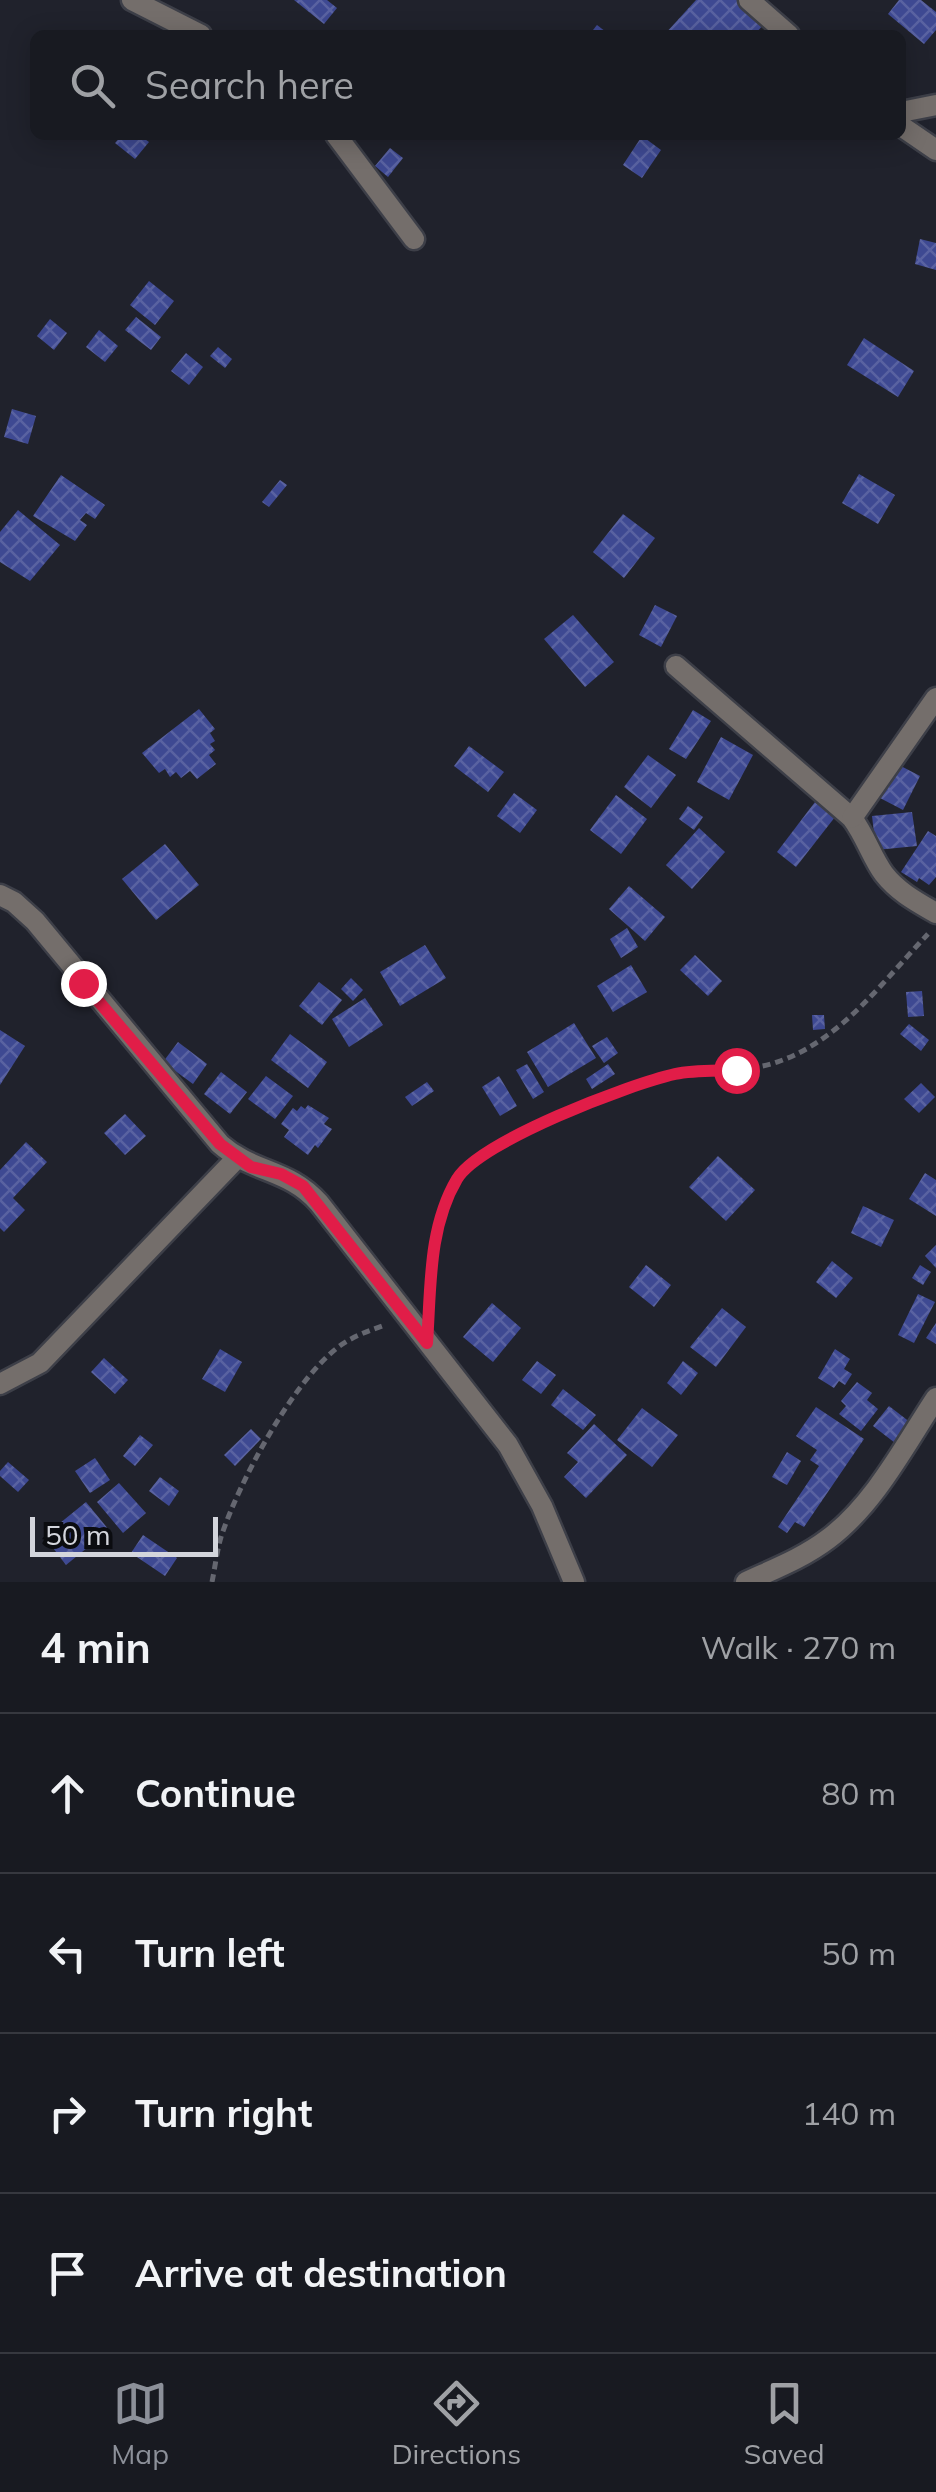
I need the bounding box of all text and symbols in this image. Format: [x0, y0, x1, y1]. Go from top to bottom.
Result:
search box [30, 30, 906, 140]
icon: search [65, 58, 120, 113]
text: Search here [145, 61, 354, 109]
route end [61, 961, 107, 1007]
route start [714, 1048, 760, 1094]
scale bar [30, 1512, 218, 1556]
text: 50 m [45, 1517, 111, 1552]
text: 4 min [40, 1621, 151, 1674]
text: Walk · 270 m [701, 1627, 896, 1667]
icon: ahead [40, 1766, 95, 1821]
text: Continue [135, 1769, 296, 1817]
text: 80 m [821, 1773, 896, 1813]
icon: left [40, 1926, 95, 1981]
text: Turn left [135, 1929, 285, 1977]
text: 50 m [821, 1933, 896, 1973]
icon: right [40, 2086, 95, 2141]
text: Turn right [135, 2089, 312, 2137]
text: 140 m [802, 2093, 896, 2133]
icon: arrive [40, 2246, 95, 2301]
text: Arrive at destination [135, 2249, 507, 2297]
tab: Map [111, 2376, 169, 2471]
tab: Directions [392, 2376, 521, 2471]
tab: Saved [744, 2376, 825, 2471]

